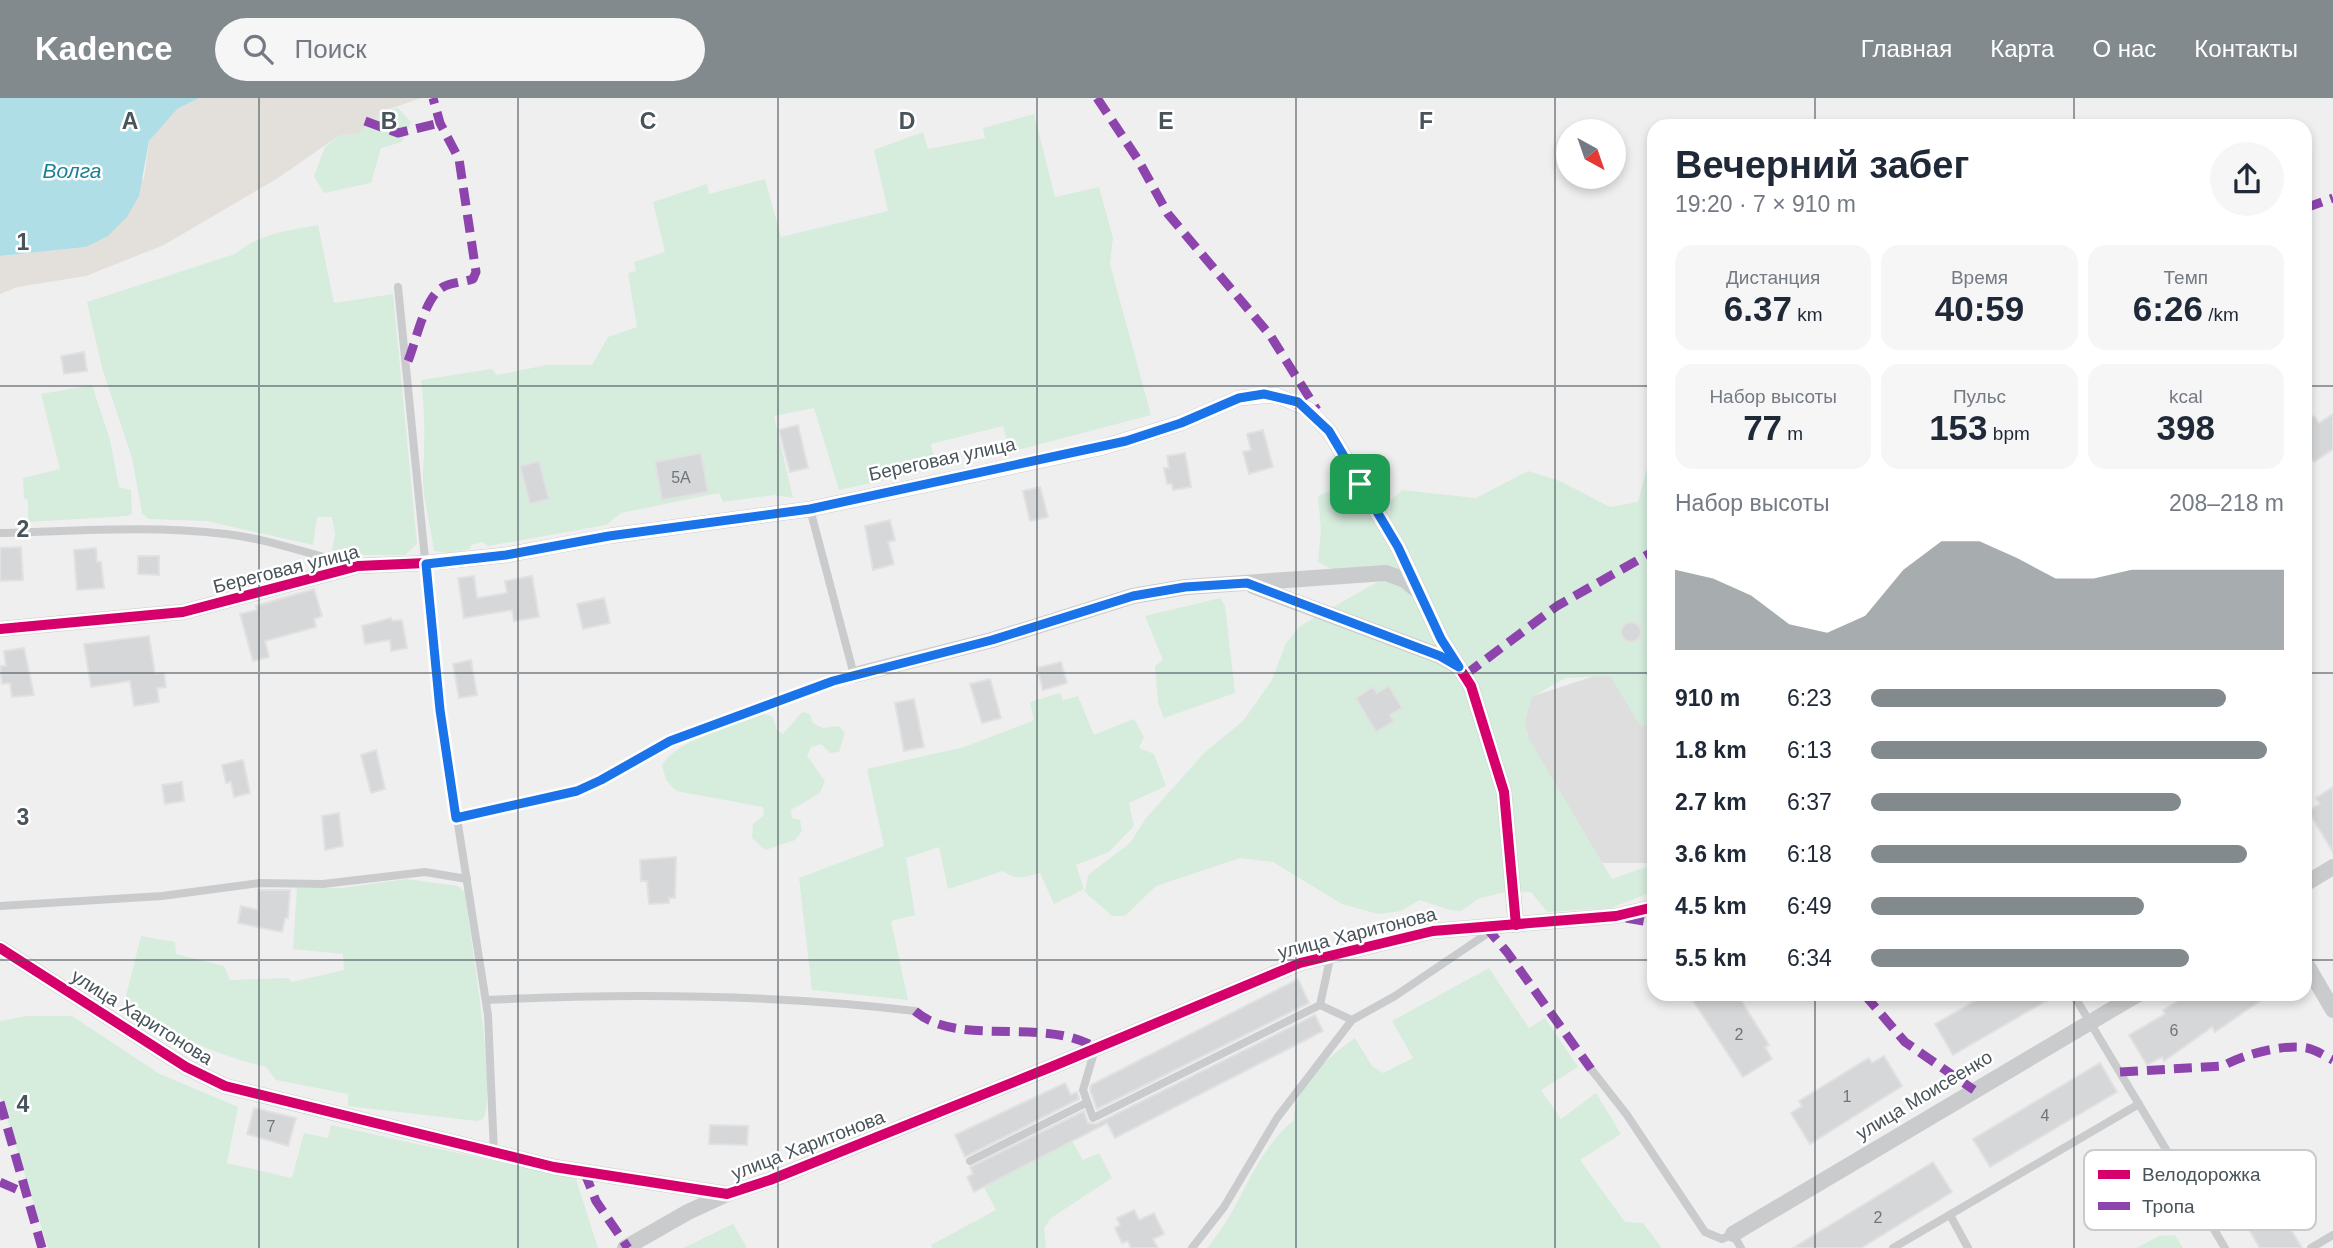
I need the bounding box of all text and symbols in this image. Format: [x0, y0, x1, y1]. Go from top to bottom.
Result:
search box [215, 18, 705, 81]
text: Kadence [35, 30, 173, 67]
icon: search [239, 30, 277, 68]
text: Поиск [295, 34, 367, 64]
text: Главная [1861, 35, 1952, 62]
text: Карта [1990, 35, 2054, 62]
text: О нас [2092, 35, 2156, 62]
text: Контакты [2194, 35, 2298, 62]
text: A [122, 108, 138, 134]
text: B [381, 108, 397, 134]
text: C [640, 108, 656, 134]
text: D [899, 108, 915, 134]
text: E [1158, 108, 1174, 134]
text: F [1419, 108, 1433, 134]
north arrow [1556, 119, 1626, 189]
map controls [1556, 119, 1626, 189]
button: share [2210, 142, 2284, 216]
text: Вечерний забег [1675, 144, 1969, 186]
water label: Волга [43, 159, 101, 182]
text: 19:20 · 7 × 910 m [1675, 191, 1856, 217]
text: 1 [17, 229, 30, 255]
text: Дистанция [1726, 267, 1820, 288]
text: Время [1951, 267, 2008, 288]
text: Темп [2164, 267, 2208, 288]
text: 6.37 [1724, 289, 1792, 328]
text: 40:59 [1935, 289, 2024, 328]
text: 6:26 [2133, 289, 2203, 328]
text: km [1792, 304, 1823, 325]
text: /km [2203, 304, 2239, 325]
text: Набор высоты [1709, 386, 1837, 407]
text: Пульс [1953, 386, 2006, 407]
text: kcal [2169, 386, 2203, 407]
text: 77 [1743, 408, 1782, 447]
text: 153 [1929, 408, 1988, 447]
text: 398 [2157, 408, 2215, 447]
text: m [1782, 423, 1803, 444]
text: bpm [1988, 423, 2030, 444]
street label: Береговая улица [867, 433, 1018, 485]
pin [1330, 454, 1390, 514]
icon: arrive [1341, 465, 1379, 503]
house number: 5А [671, 469, 691, 486]
text: Набор высоты [1675, 490, 1829, 516]
text: 208–218 m [2169, 490, 2284, 516]
text: 2 [17, 516, 29, 542]
street label: Береговая улица [211, 541, 361, 597]
text: 910 m [1675, 685, 1740, 711]
text: 6:23 [1787, 685, 1832, 711]
text: 1.8 km [1675, 737, 1747, 763]
text: 6:13 [1787, 737, 1832, 763]
text: 2.7 km [1675, 789, 1747, 815]
text: 6:37 [1787, 789, 1832, 815]
text: 3 [17, 804, 29, 830]
text: 3.6 km [1675, 841, 1747, 867]
text: 6:18 [1787, 841, 1832, 867]
text: 4.5 km [1675, 893, 1747, 919]
text: 6:49 [1787, 893, 1832, 919]
street label: улица Харитонова [1276, 903, 1439, 963]
text: 5.5 km [1675, 945, 1747, 971]
text: 6:34 [1787, 945, 1832, 971]
street label: улица Харитонова [68, 965, 217, 1069]
house number: 6 [2170, 1022, 2179, 1039]
house number: 2 [1735, 1026, 1744, 1043]
street label: улица Моисеенко [1852, 1046, 1996, 1144]
house number: 1 [1843, 1088, 1852, 1105]
text: 4 [17, 1091, 30, 1117]
street label: улица Харитонова [728, 1106, 888, 1184]
house number: 4 [2041, 1107, 2050, 1124]
house number: 7 [267, 1118, 276, 1135]
legend [2084, 1150, 2316, 1230]
text: Велодорожка [2142, 1164, 2261, 1185]
text: Тропа [2142, 1196, 2195, 1217]
house number: 2 [1874, 1209, 1883, 1226]

